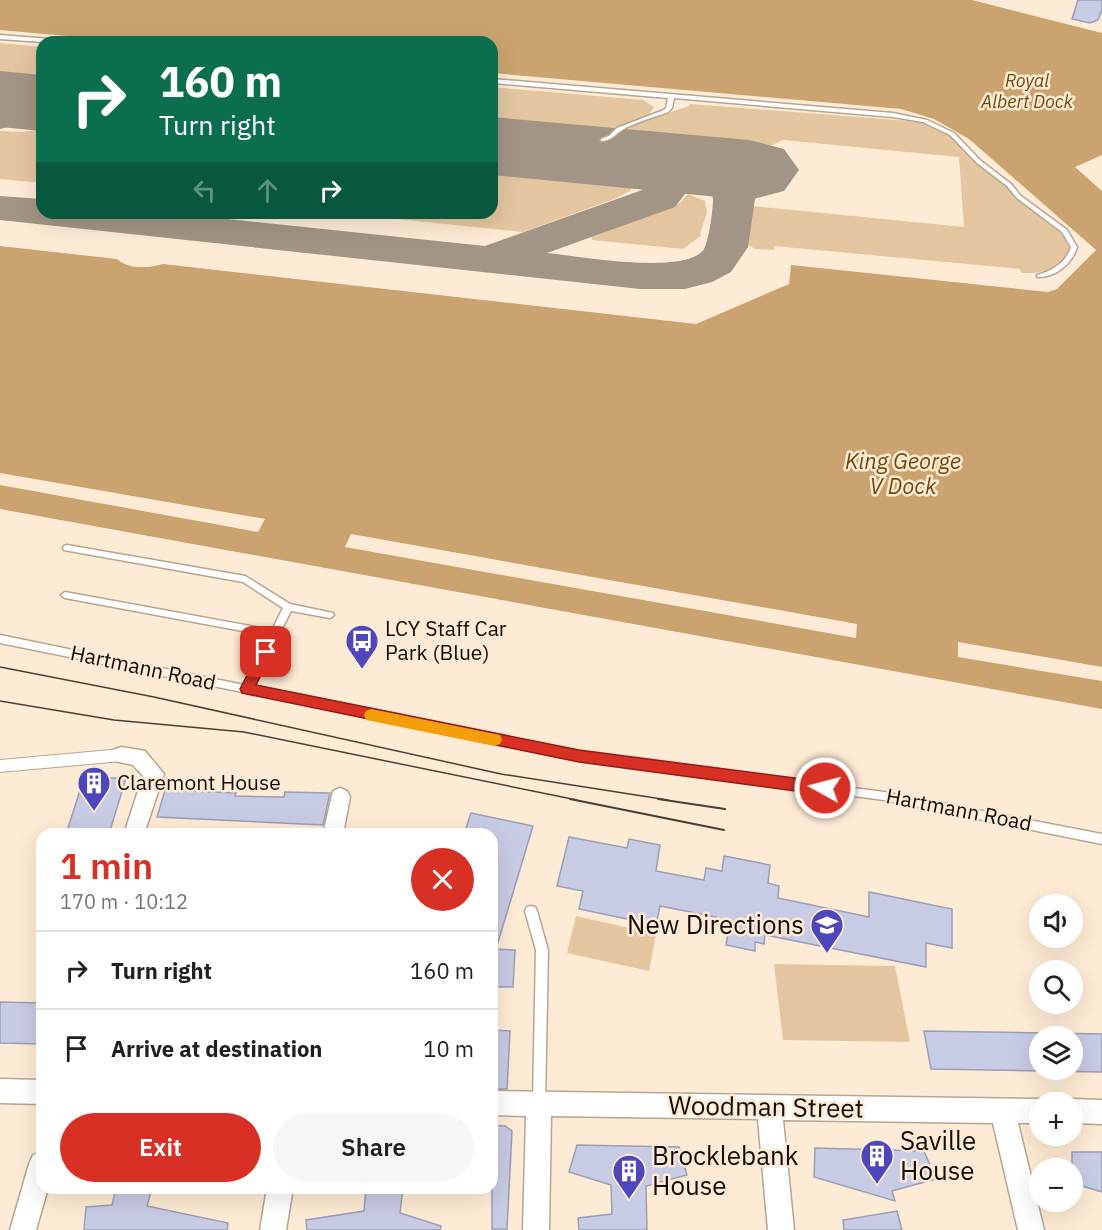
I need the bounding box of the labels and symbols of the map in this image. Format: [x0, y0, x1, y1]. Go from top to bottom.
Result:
water label: Royal Albert Dock [980, 69, 1074, 113]
water label: King George V Dock [845, 446, 961, 500]
place label: LCY Staff Car Park (Blue) [385, 614, 507, 666]
bus stop icon: LCY Staff Car Park (Blue) [344, 623, 380, 670]
pin [240, 626, 291, 677]
street label: Hartmann Road [68, 638, 218, 696]
position arrow [793, 756, 857, 820]
building icon: Claremont House [76, 765, 112, 812]
place label: Claremont House [117, 768, 281, 796]
street label: Hartmann Road [884, 781, 1034, 837]
place label: New Directions [627, 907, 804, 941]
school or university icon: New Directions [809, 907, 845, 954]
street label: Woodman Street [668, 1087, 864, 1125]
place label: Saville House [900, 1123, 976, 1187]
place label: Brocklebank House [652, 1138, 799, 1202]
building icon: Saville House [859, 1138, 895, 1185]
building icon: Brocklebank House [611, 1153, 647, 1200]

